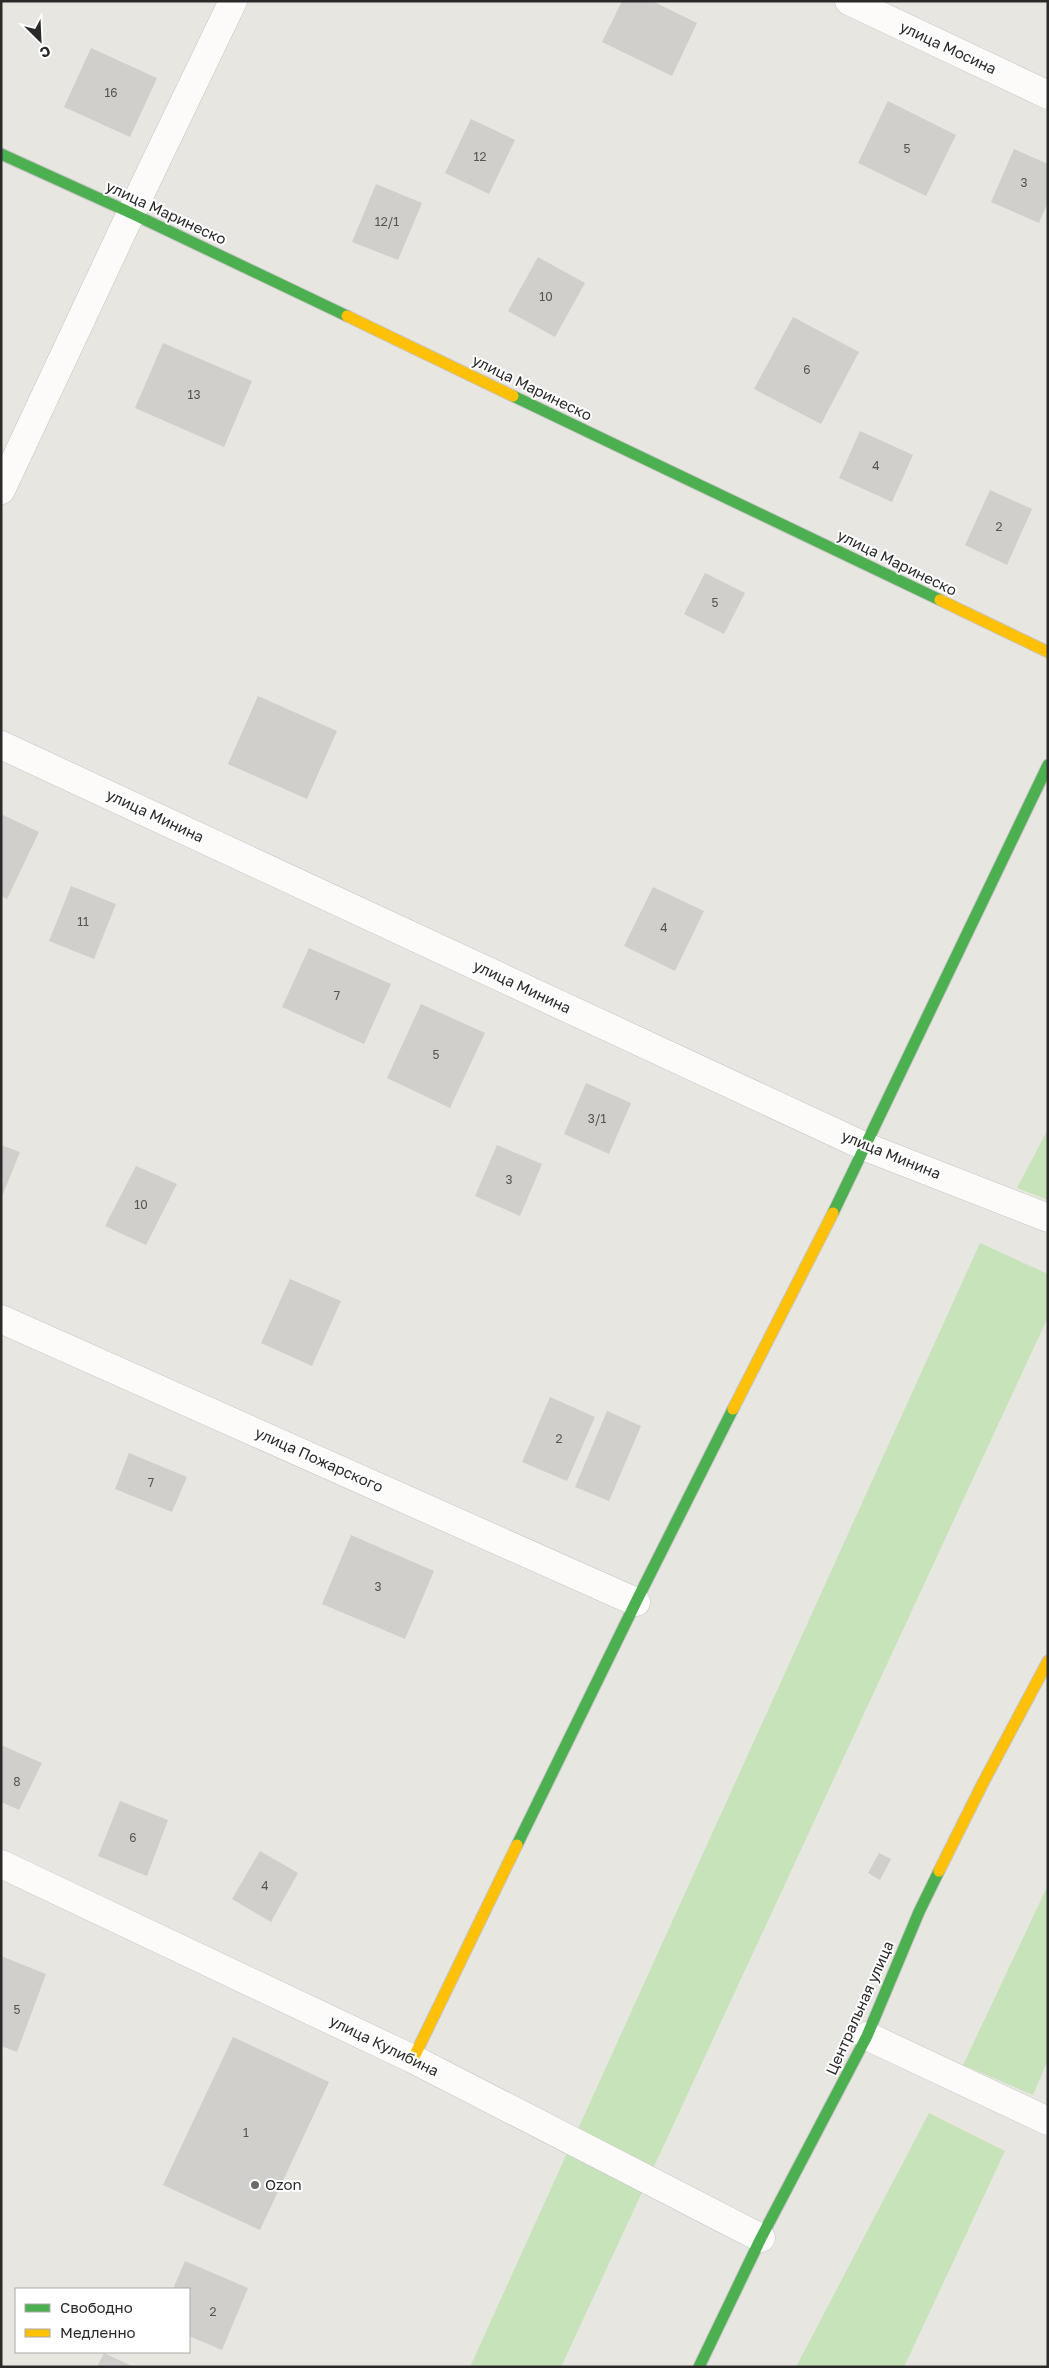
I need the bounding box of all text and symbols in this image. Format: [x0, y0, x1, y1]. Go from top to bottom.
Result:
north arrow [15, 15, 65, 65]
street label: улица Мосина [897, 17, 1000, 77]
text: С [37, 43, 53, 62]
house number: 16 [104, 85, 118, 100]
house number: 5 [904, 141, 911, 156]
house number: 12 [474, 149, 486, 164]
house number: 3 [1020, 175, 1028, 190]
street label: улица Маринеско [103, 176, 230, 248]
house number: 12/1 [375, 214, 399, 229]
house number: 10 [539, 289, 553, 304]
street label: улица Маринеско [470, 350, 595, 424]
house number: 6 [803, 362, 811, 377]
house number: 13 [188, 387, 200, 402]
house number: 4 [872, 458, 880, 473]
house number: 2 [996, 519, 1003, 534]
street label: улица Маринеско [835, 525, 960, 599]
house number: 5 [712, 595, 719, 610]
street label: улица Минина [104, 785, 207, 846]
house number: 11 [77, 914, 89, 929]
house number: 4 [660, 920, 668, 935]
street label: улица Минина [471, 956, 574, 1017]
house number: 7 [334, 988, 340, 1003]
house number: 5 [433, 1047, 440, 1062]
house number: 3/1 [588, 1111, 606, 1126]
street label: улица Минина [839, 1126, 944, 1182]
house number: 3 [505, 1172, 513, 1187]
house number: 10 [134, 1197, 148, 1212]
street label: улица Пожарского [253, 1423, 386, 1495]
house number: 2 [556, 1431, 563, 1446]
house number: 7 [148, 1475, 154, 1490]
house number: 3 [374, 1579, 382, 1594]
house number: 8 [13, 1774, 21, 1789]
house number: 6 [129, 1830, 137, 1845]
house number: 4 [261, 1878, 269, 1893]
street label: Центральная улица [821, 1938, 897, 2077]
house number: 5 [14, 2002, 21, 2017]
street label: улица Кулибина [327, 2011, 442, 2079]
house number: 1 [243, 2125, 249, 2140]
place label: Ozon [265, 2175, 302, 2193]
marker: Ozon [249, 2179, 261, 2191]
legend [15, 2288, 190, 2353]
text: Свободно [60, 2298, 133, 2316]
house number: 2 [210, 2304, 217, 2319]
text: Медленно [60, 2323, 136, 2341]

